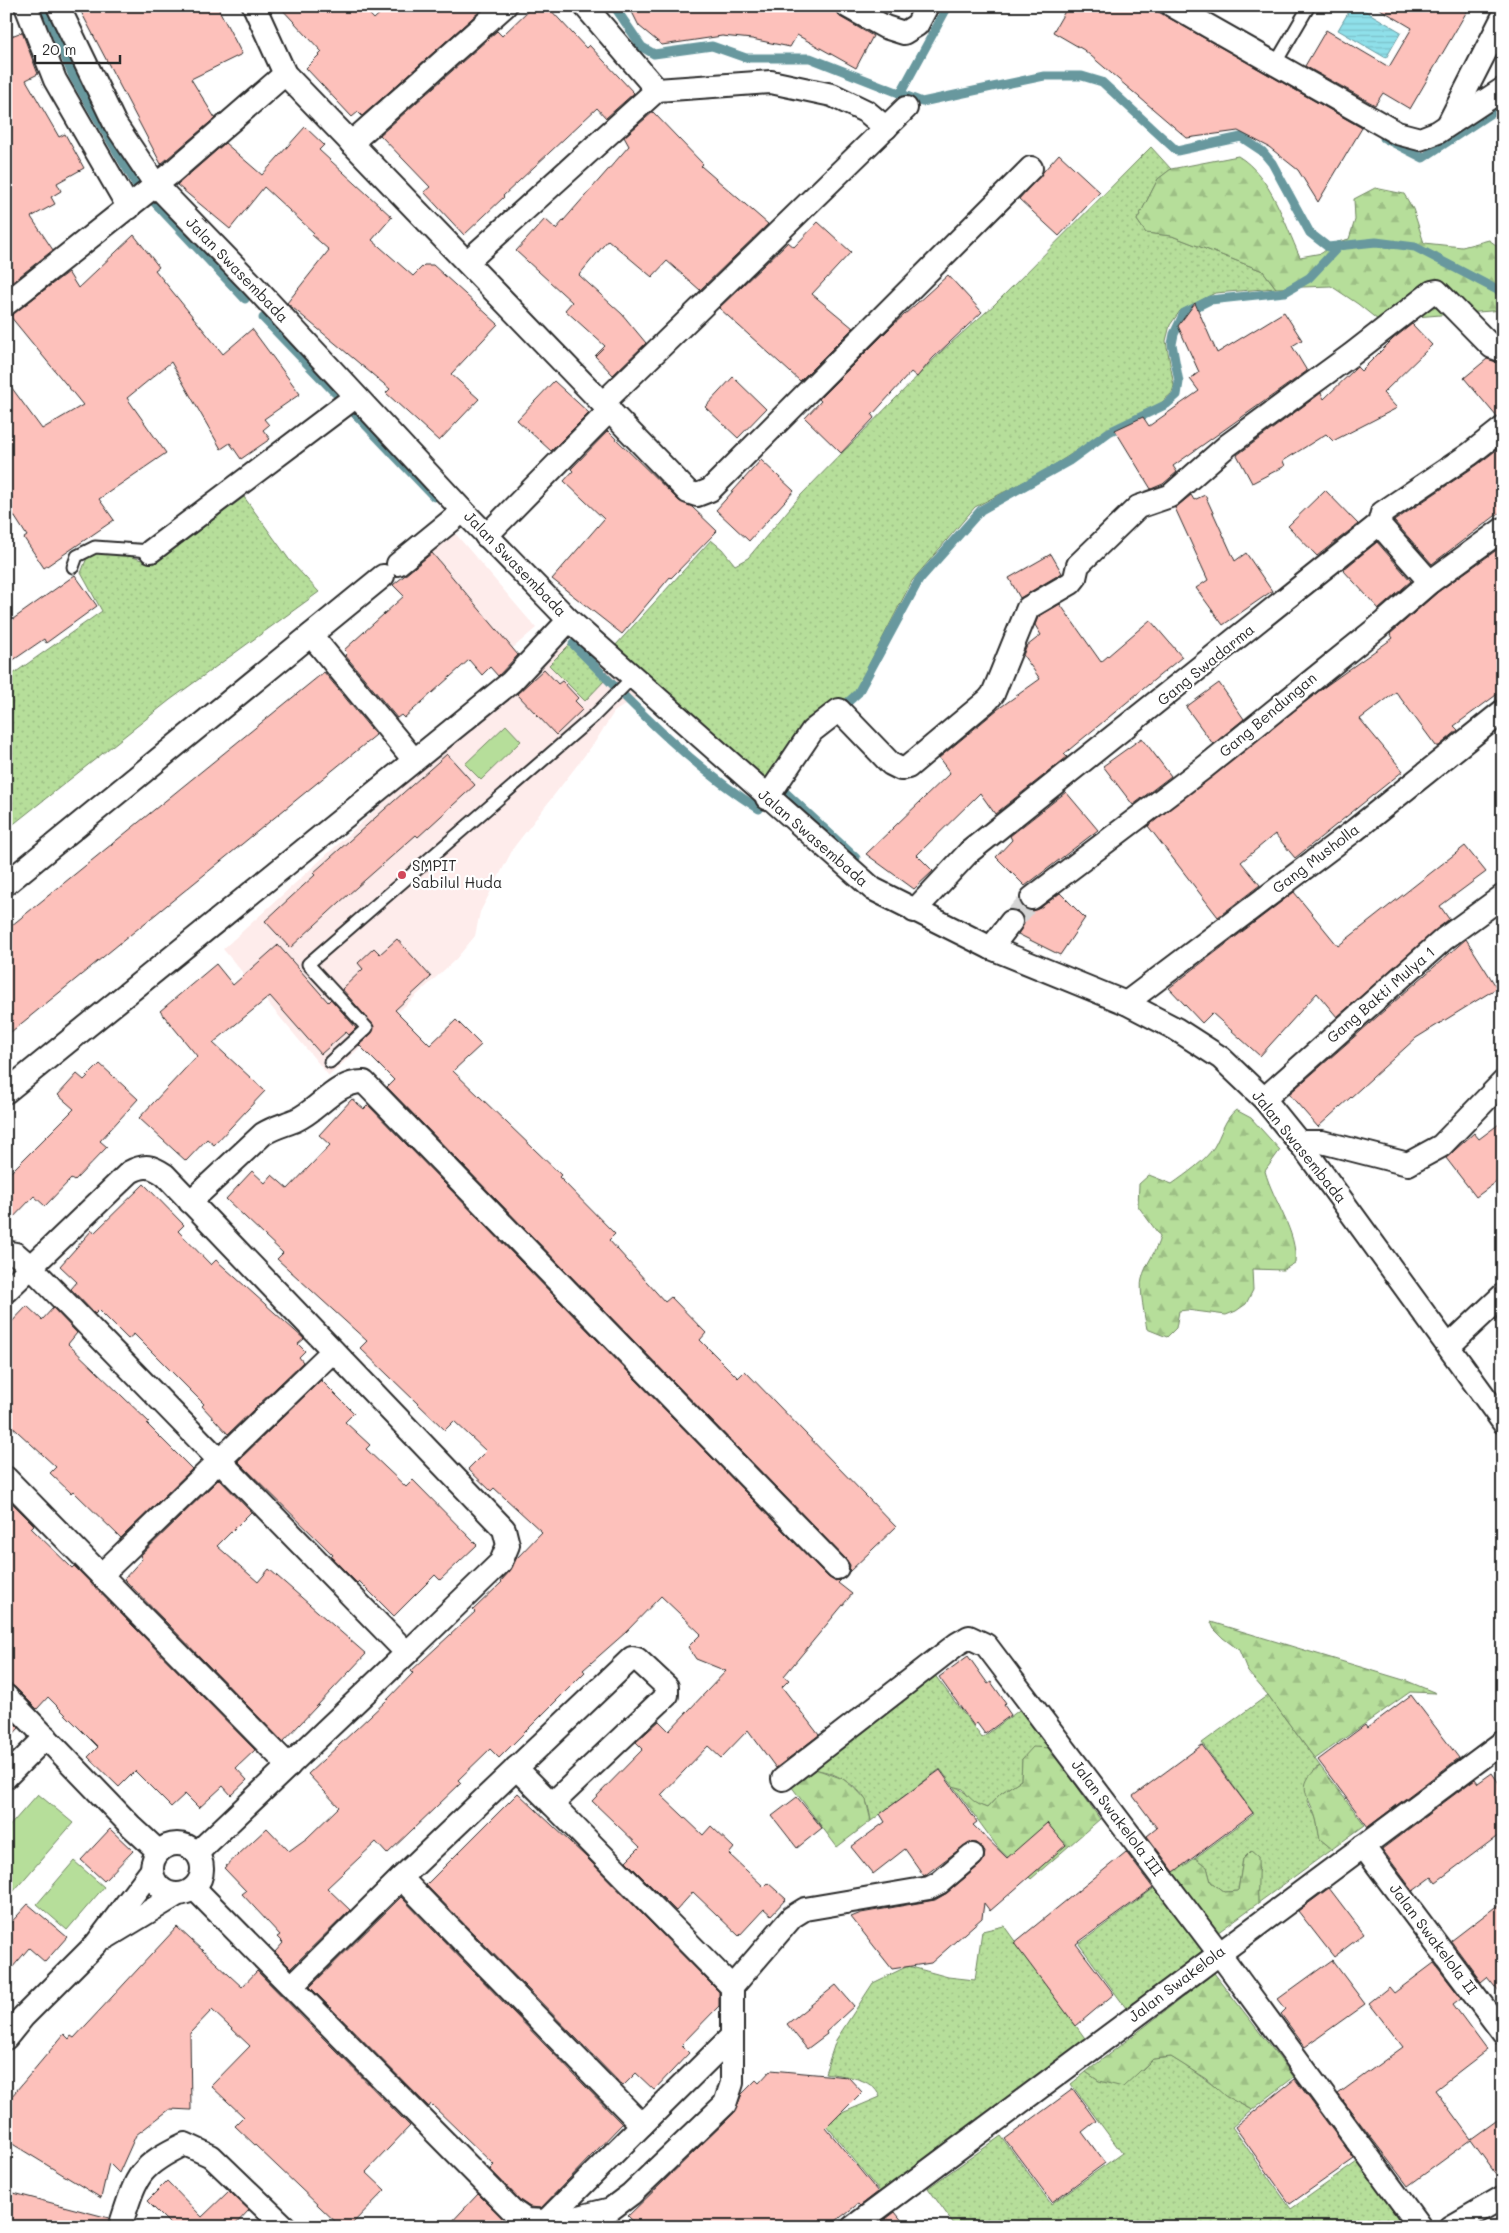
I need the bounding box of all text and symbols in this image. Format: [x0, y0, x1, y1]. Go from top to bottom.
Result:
scale bar [35, 32, 120, 64]
text: 20 m [42, 39, 76, 59]
street label: Jalan Swasembada [182, 212, 293, 326]
street label: Jalan Swasembada [460, 506, 571, 620]
street label: Gang Swadarma [1153, 619, 1258, 710]
street label: Gang Bendungan [1214, 668, 1320, 761]
street label: Jalan Swasembada [754, 784, 873, 891]
street label: Gang Musholla [1268, 819, 1363, 897]
place label: SMPIT Sabilul Huda [412, 855, 502, 892]
marker: SMPIT Sabilul Huda [396, 869, 408, 881]
street label: Gang Bakti Mulya 1 [1322, 942, 1439, 1047]
street label: Jalan Swasembada [1248, 1086, 1351, 1207]
street label: Jalan Swakelola III [1067, 1755, 1168, 1880]
street label: Jalan Swakelola II [1385, 1879, 1482, 1998]
street label: Jalan Swakelola [1124, 1940, 1229, 2026]

